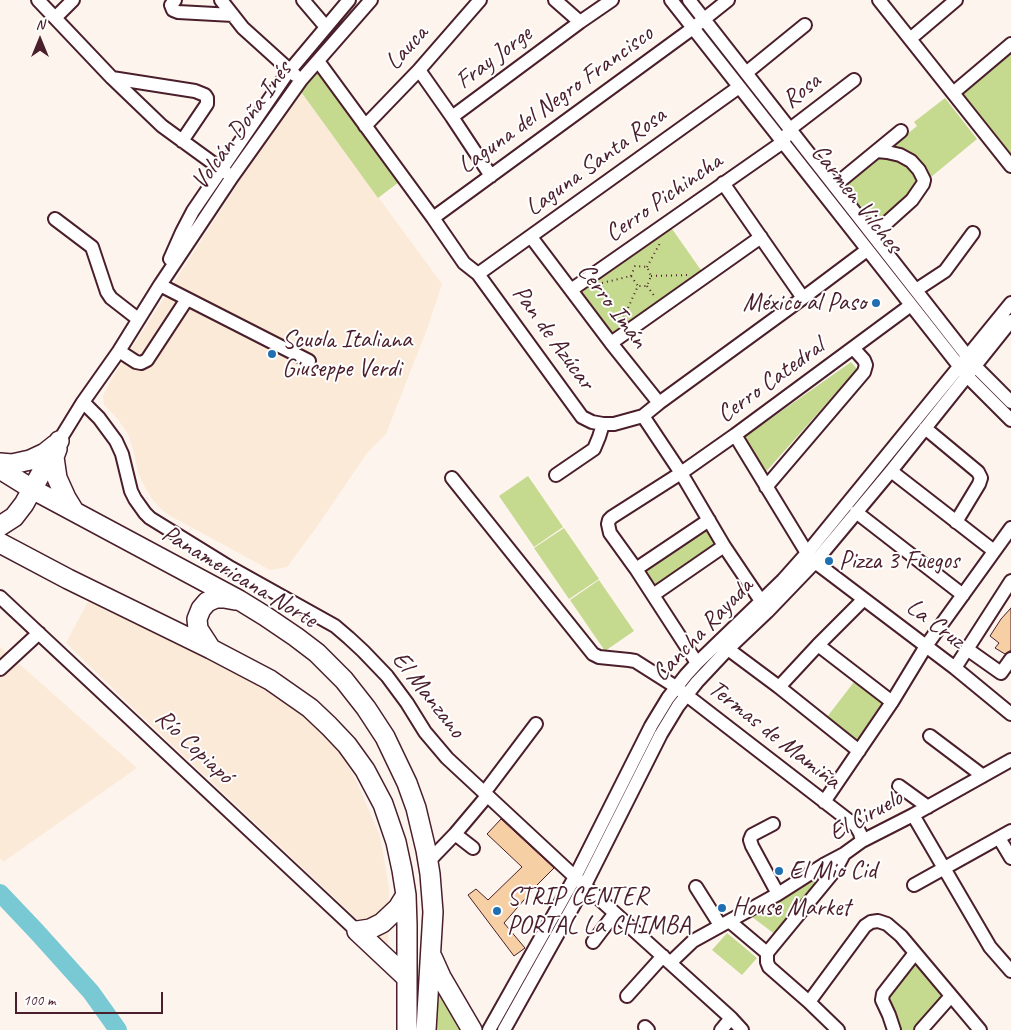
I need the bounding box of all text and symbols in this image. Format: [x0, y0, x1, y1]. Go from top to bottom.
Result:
north arrow [15, 15, 65, 65]
text: N [36, 16, 44, 33]
street label: Lauca [379, 19, 435, 77]
street label: Laguna del Negro Francisco [453, 19, 659, 181]
street label: Fray Jorge [450, 20, 538, 96]
street label: Volcán Doña Inés [186, 56, 298, 196]
street label: Rosa [777, 67, 827, 115]
street label: Laguna Santa Rosa [520, 101, 672, 223]
street label: Carmen Vilches [804, 138, 908, 260]
street label: Cerro Pichincha [600, 147, 728, 249]
street label: Cerro Imán [570, 257, 654, 355]
street label: Pan de Azúcar [505, 280, 601, 396]
place label: México al Paso [743, 288, 866, 318]
marker: México al Paso [870, 297, 882, 309]
place label: Scuola Italiana Giuseppe Verdi [282, 325, 412, 384]
street label: Cerro Catedral [712, 332, 830, 430]
marker: Scuola Italiana Giuseppe Verdi [266, 348, 278, 360]
street label: Panamericana Norte [156, 519, 322, 635]
place label: Pizza 3 Fuegos [839, 546, 959, 576]
marker: Pizza 3 Fuegos [823, 555, 835, 567]
street label: Cancha Rayada [646, 572, 760, 688]
street label: La Cruz [900, 592, 970, 656]
street label: El Manzano [385, 646, 471, 744]
street label: Termas de Mamiña [702, 674, 846, 796]
street label: Río Copiapó [149, 703, 239, 791]
street label: El Ciruelo [824, 784, 908, 848]
place label: El Mio Cid [789, 856, 877, 886]
marker: El Mio Cid [773, 865, 785, 877]
place label: STRIP CENTER PORTAL La CHIMBA [507, 882, 690, 941]
place label: House Market [732, 893, 850, 923]
marker: House Market [716, 902, 728, 914]
marker: STRIP CENTER PORTAL La CHIMBA [491, 905, 503, 917]
scale bar [18, 982, 165, 1014]
text: 100 m [23, 991, 55, 1010]

